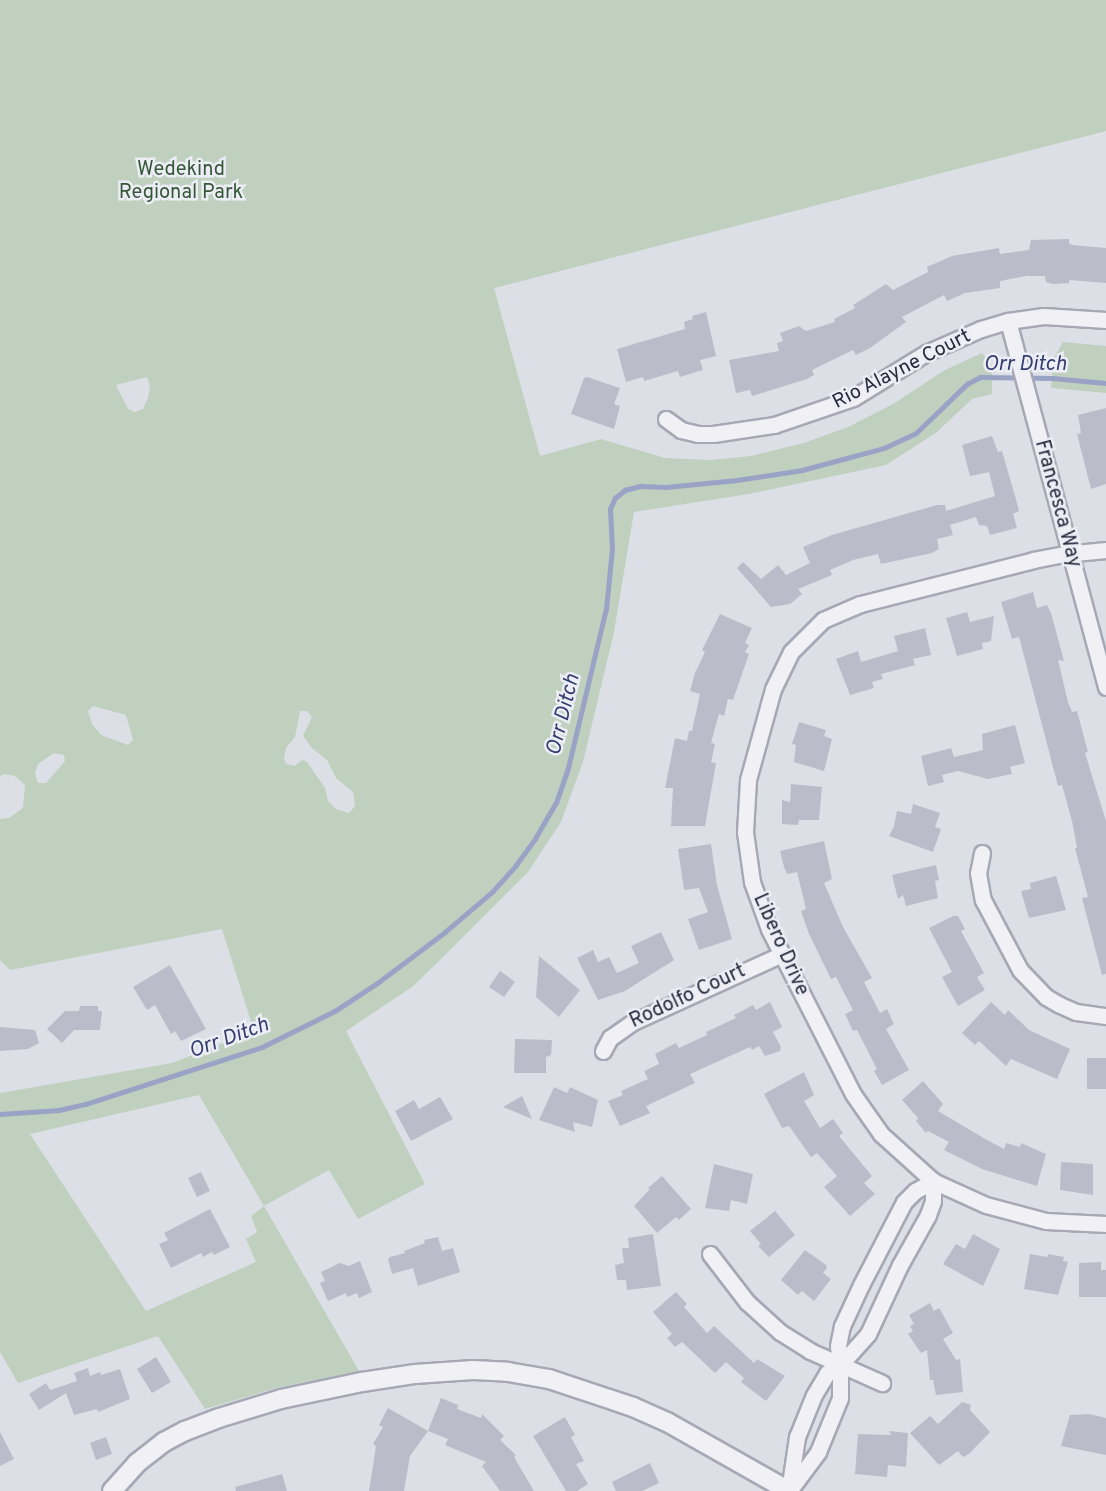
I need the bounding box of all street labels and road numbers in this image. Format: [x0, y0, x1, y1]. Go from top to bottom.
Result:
street label: Rio Alayne Court [829, 325, 975, 415]
street label: Francesca Way [1028, 437, 1086, 571]
street label: Libero Drive [747, 890, 813, 1000]
street label: Rodolfo Court [626, 960, 750, 1034]

